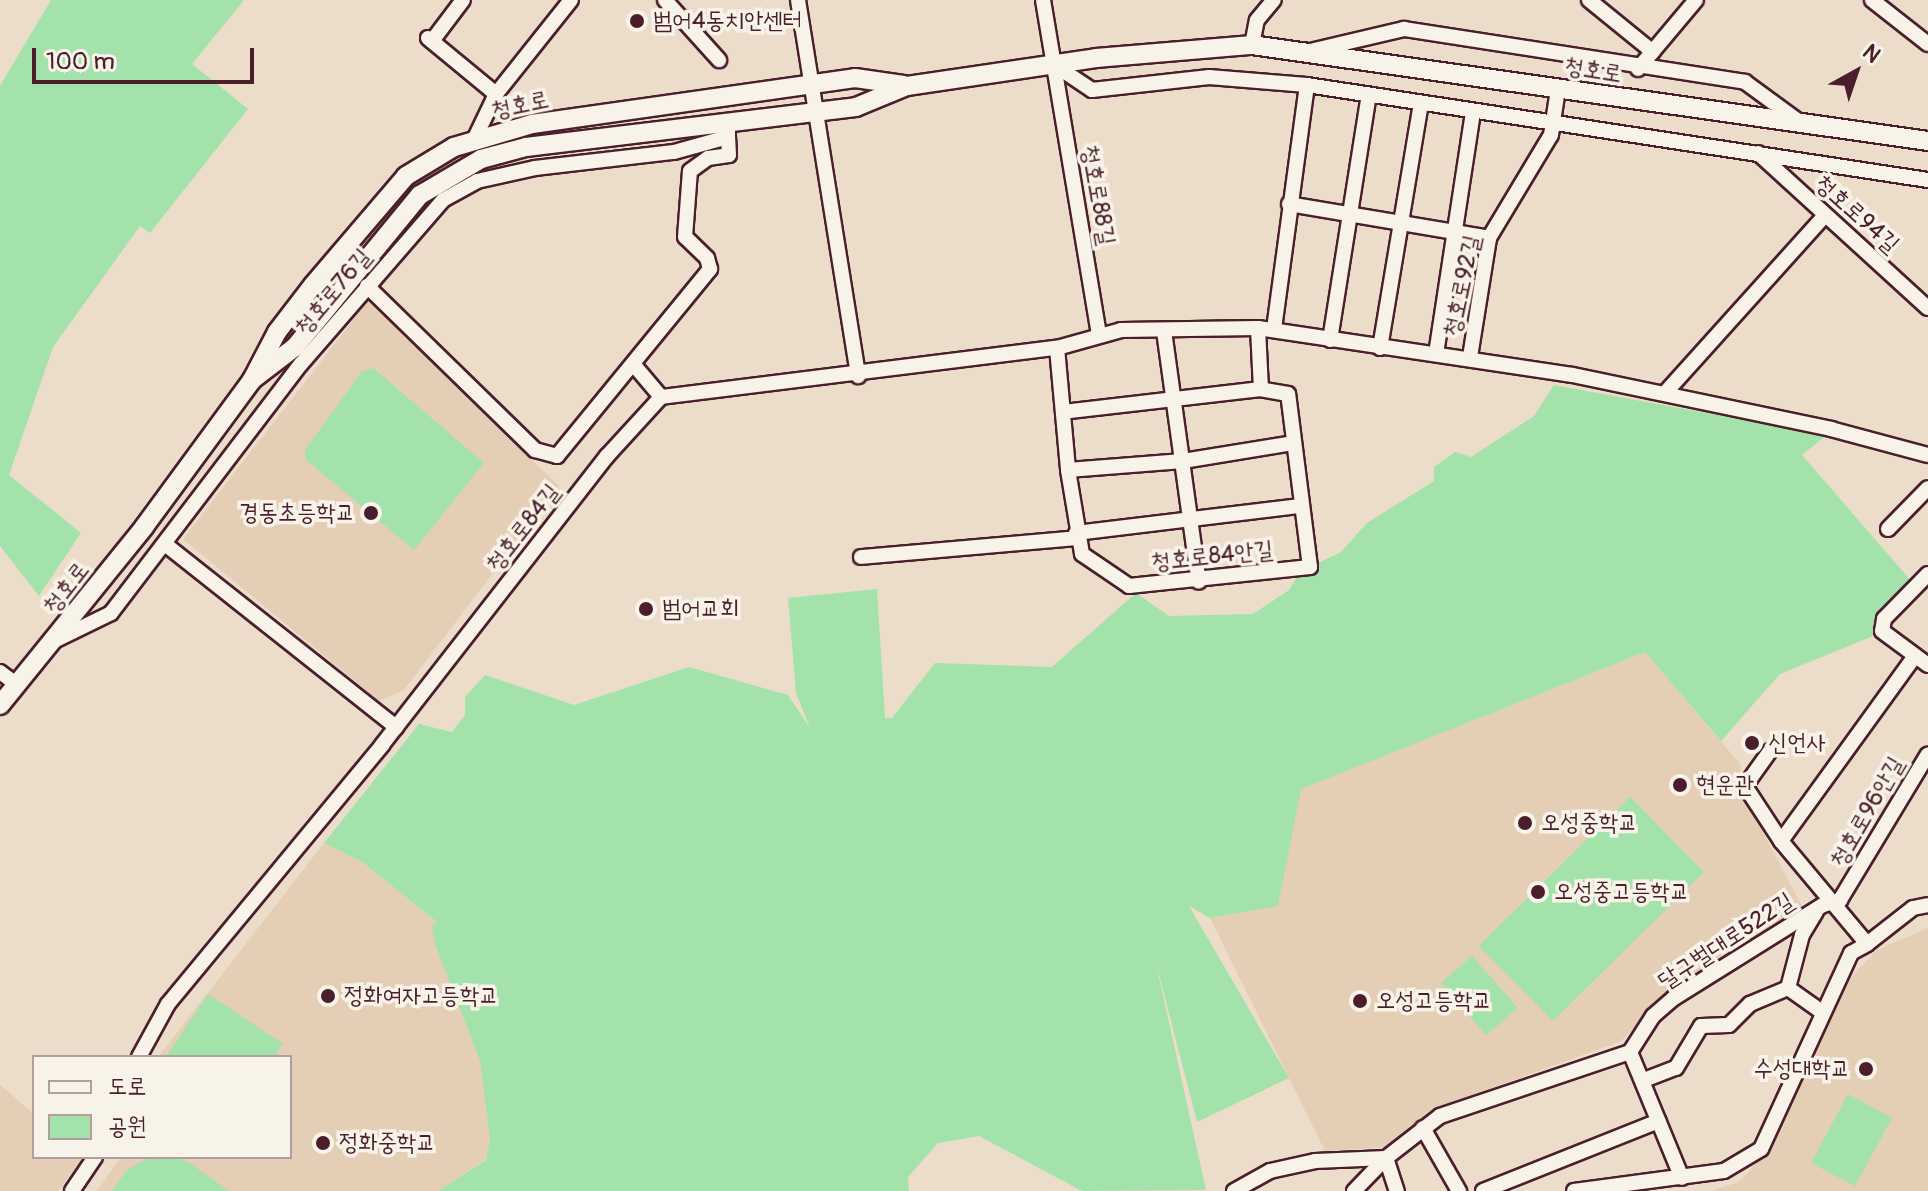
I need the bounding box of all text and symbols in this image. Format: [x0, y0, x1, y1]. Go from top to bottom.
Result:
place label: 범어4동치안센터 [653, 7, 802, 35]
marker: 범어4동치안센터 [628, 12, 646, 30]
scale bar [36, 32, 258, 82]
north arrow [1816, 32, 1896, 112]
text: N [1857, 38, 1886, 69]
text: 100 m [46, 47, 115, 76]
street label: 청호로 [1562, 51, 1624, 89]
street label: 청호로 [489, 85, 551, 125]
street label: 청호로88길 [1075, 143, 1121, 247]
street label: 청호로94길 [1809, 169, 1905, 259]
street label: 청호로92길 [1437, 233, 1487, 339]
street label: 청호로76길 [289, 243, 377, 341]
street label: 청호로84길 [480, 478, 566, 578]
place label: 경동초등학교 [239, 499, 355, 527]
marker: 경동초등학교 [362, 504, 380, 522]
street label: 청호로84안길 [1150, 535, 1274, 577]
street label: 청호로 [37, 556, 95, 620]
place label: 범어교회 [662, 595, 739, 623]
marker: 범어교회 [637, 600, 655, 618]
place label: 신언사 [1768, 729, 1826, 757]
marker: 신언사 [1743, 734, 1761, 752]
street label: 청호로96안길 [1824, 752, 1910, 872]
place label: 현운관 [1696, 771, 1754, 799]
marker: 현운관 [1671, 776, 1689, 794]
place label: 오성중학교 [1541, 809, 1638, 837]
marker: 오성중학교 [1516, 814, 1534, 832]
place label: 오성중고등학교 [1554, 878, 1689, 906]
marker: 오성중고등학교 [1529, 883, 1547, 901]
street label: 달구벌대로522길 [1653, 887, 1799, 995]
place label: 정화여자고등학교 [344, 982, 498, 1010]
marker: 정화여자고등학교 [319, 987, 337, 1005]
place label: 오성고등학교 [1376, 987, 1492, 1015]
marker: 오성고등학교 [1351, 992, 1369, 1010]
legend [32, 1055, 292, 1159]
place label: 수성대학교 [1753, 1055, 1850, 1083]
marker: 수성대학교 [1857, 1060, 1875, 1078]
text: 도로 [108, 1072, 147, 1101]
text: 공원 [108, 1112, 147, 1141]
place label: 정화중학교 [339, 1129, 436, 1157]
marker: 정화중학교 [314, 1134, 332, 1152]

